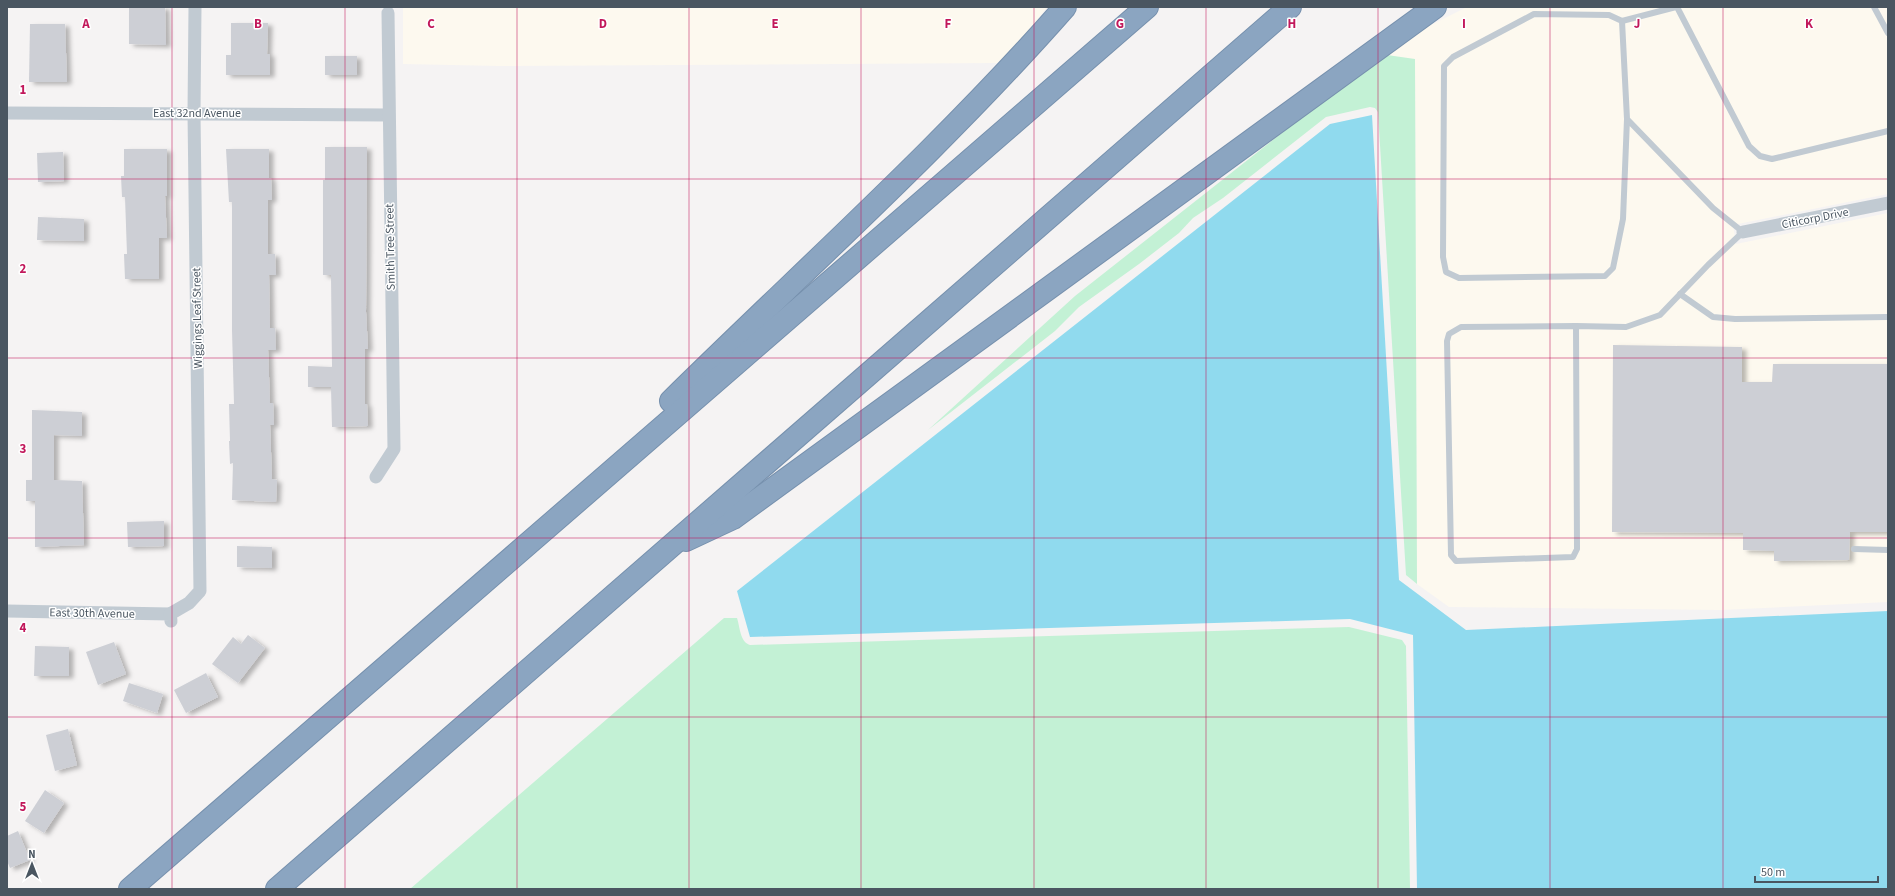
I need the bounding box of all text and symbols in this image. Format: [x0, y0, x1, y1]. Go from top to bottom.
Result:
text: A [81, 15, 90, 33]
text: B [254, 15, 262, 33]
text: C [427, 15, 435, 33]
text: D [599, 15, 607, 33]
text: E [771, 15, 779, 33]
text: F [945, 15, 952, 33]
text: G [1116, 15, 1124, 33]
text: H [1288, 15, 1296, 33]
text: I [1462, 15, 1466, 33]
text: J [1634, 15, 1640, 33]
text: K [1805, 15, 1814, 33]
text: 1 [20, 81, 27, 99]
street label: East 32nd Avenue [153, 105, 241, 122]
street label: Smith Tree Street [381, 204, 400, 290]
street label: Citicorp Drive [1780, 204, 1850, 233]
text: 2 [20, 260, 27, 278]
street label: Wiggings Leaf Street [188, 267, 207, 369]
text: 3 [20, 440, 27, 458]
street label: East 30th Avenue [49, 604, 135, 623]
text: 4 [20, 619, 27, 637]
text: 5 [20, 798, 27, 816]
north arrow [12, 844, 52, 884]
text: N [28, 847, 36, 862]
scale bar [1755, 858, 1878, 884]
text: 50 m [1761, 864, 1785, 881]

